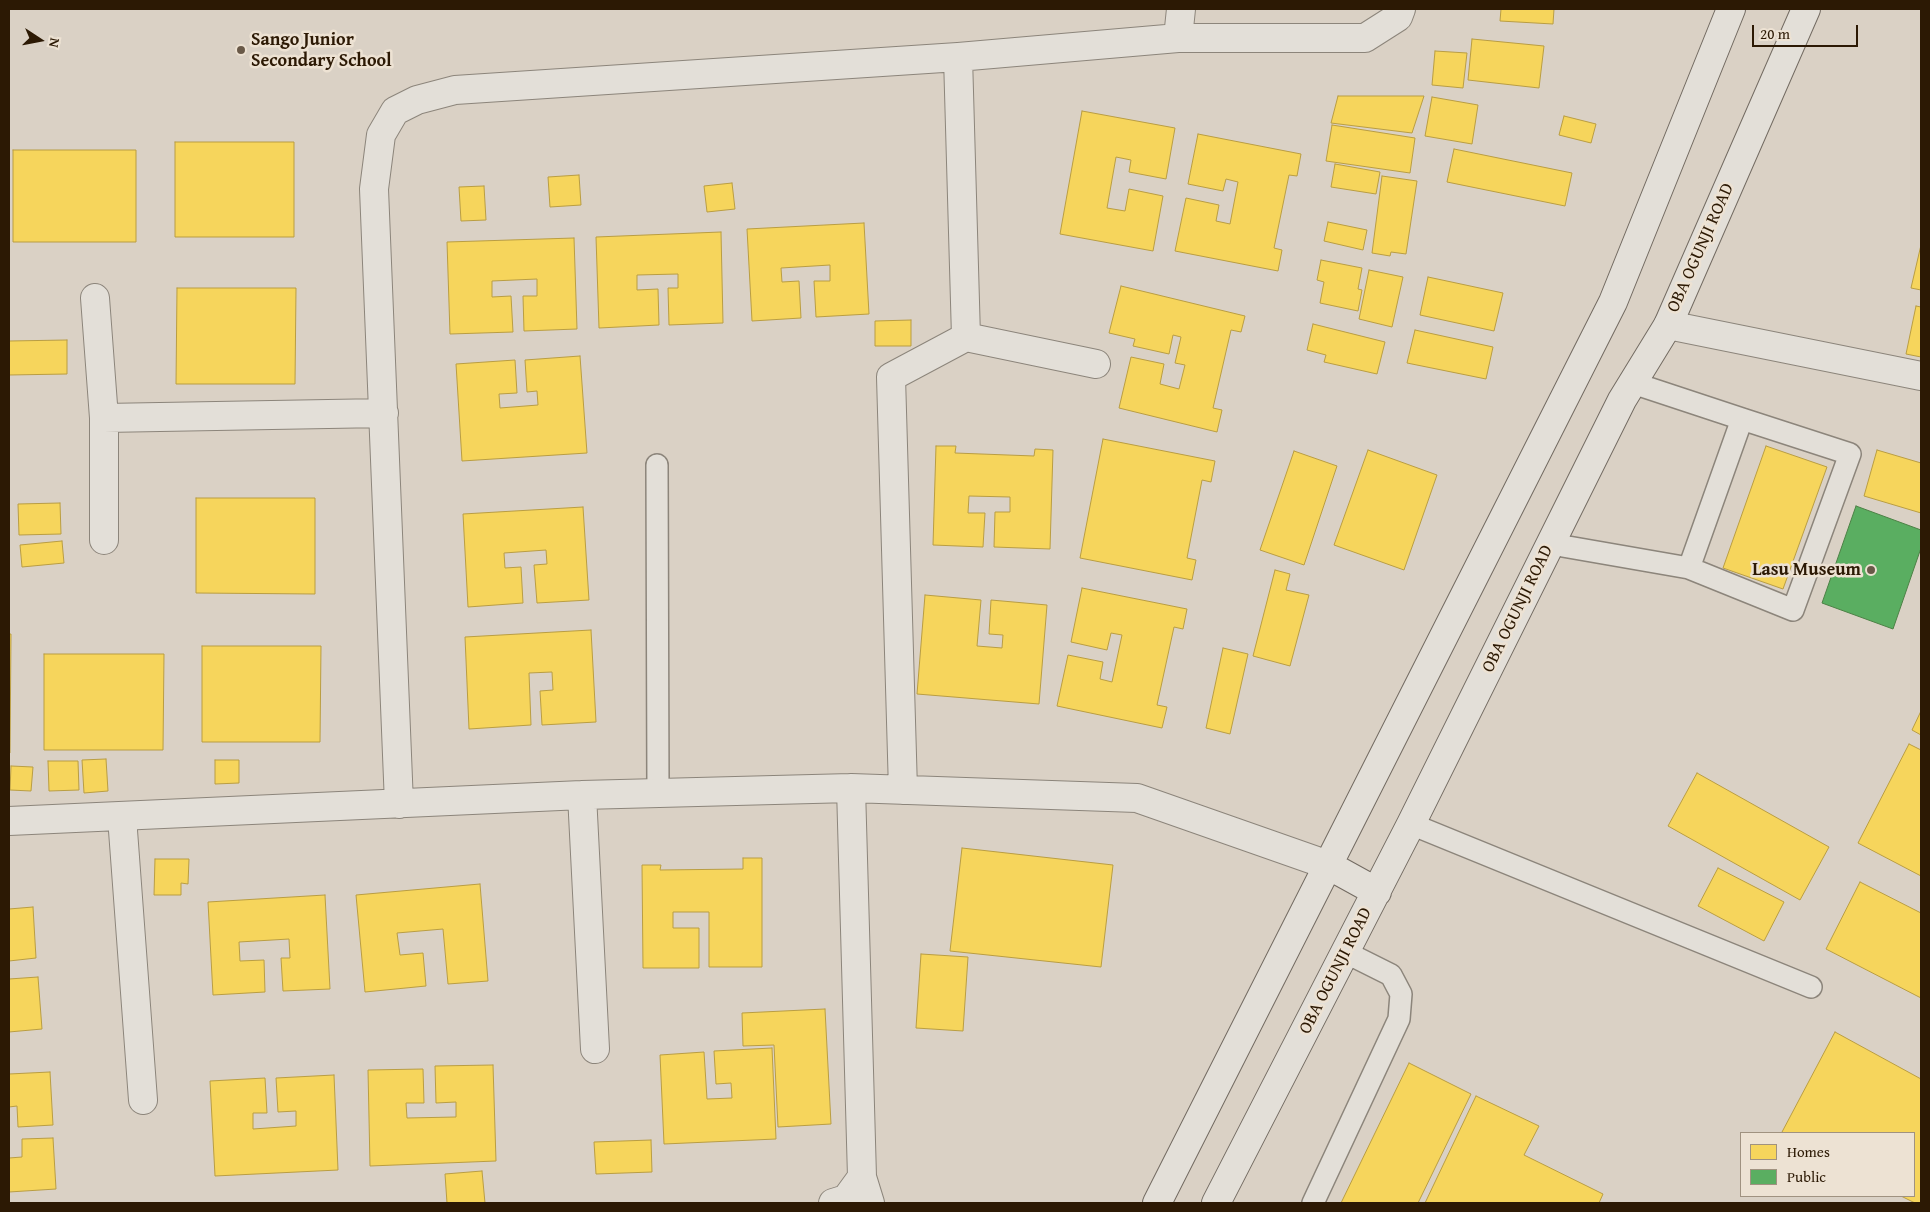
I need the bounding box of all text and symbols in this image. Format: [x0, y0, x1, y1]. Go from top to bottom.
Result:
north arrow [15, 15, 65, 65]
scale bar [1755, 15, 1861, 47]
text: 20 m [1760, 23, 1790, 44]
place label: Sango Junior Secondary School [251, 29, 392, 72]
text: N [44, 36, 65, 49]
marker: Sango Junior Secondary School [235, 44, 247, 56]
street label: OBA OGUNJI ROAD [1663, 180, 1739, 316]
street label: OBA OGUNJI ROAD [1478, 542, 1558, 676]
place label: Lasu Museum [1752, 559, 1861, 581]
marker: Lasu Museum [1865, 564, 1877, 576]
street label: OBA OGUNJI ROAD [1295, 904, 1377, 1038]
legend [1740, 1132, 1915, 1197]
text: Homes [1787, 1141, 1830, 1162]
text: Public [1787, 1166, 1826, 1187]

